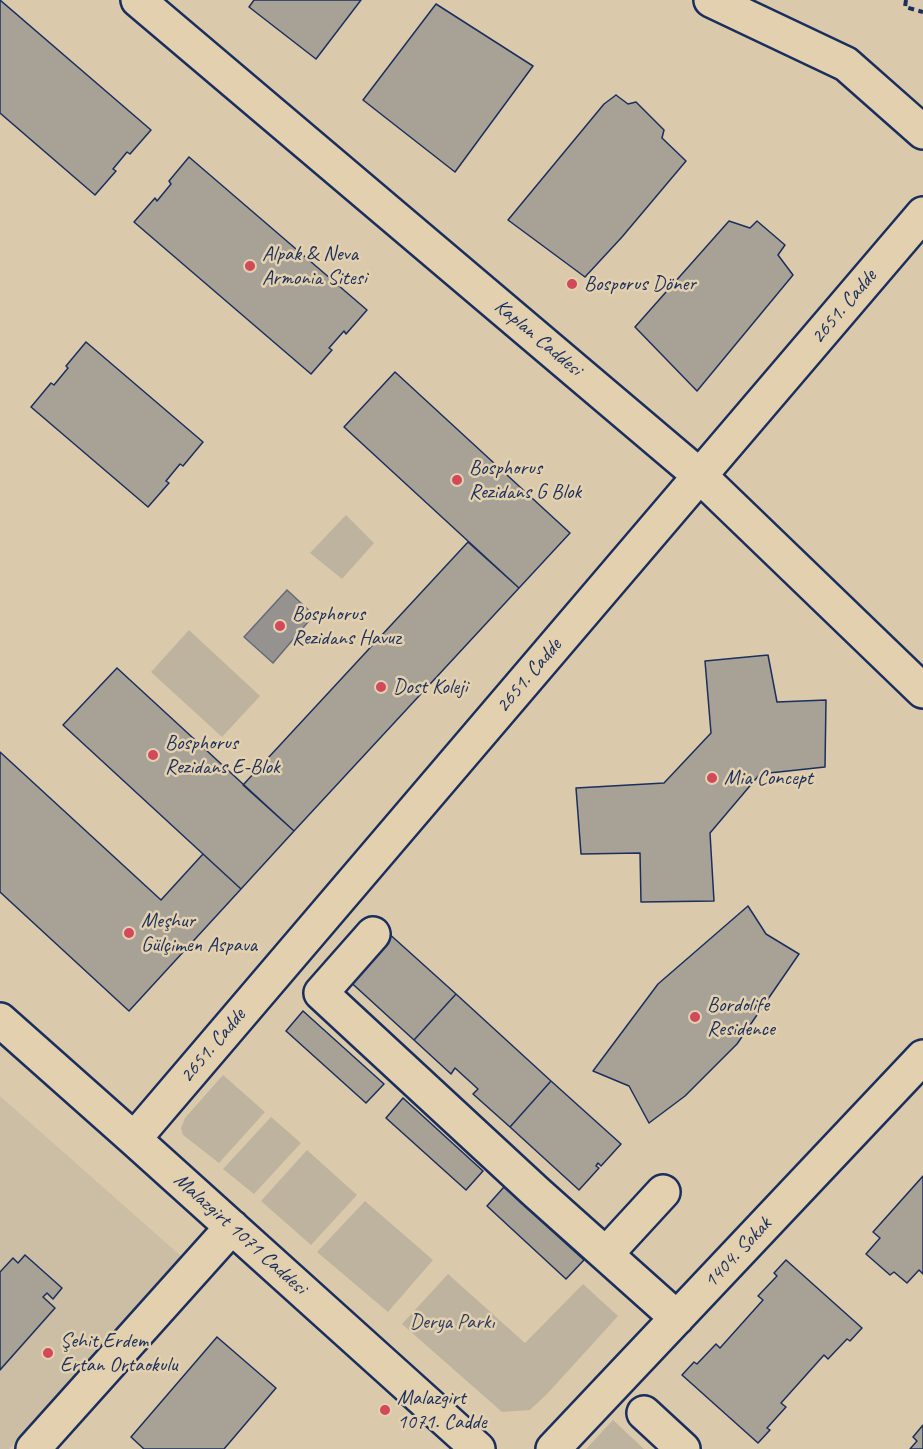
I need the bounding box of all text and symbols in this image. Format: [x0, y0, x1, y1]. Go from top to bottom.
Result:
place label: Alpak & Neva Armonia Sitesi [262, 241, 367, 291]
marker: Alpak & Neva Armonia Sitesi [243, 259, 257, 273]
street label: 2651. Cadde [806, 265, 882, 349]
place label: Bosporus Döner [584, 271, 696, 297]
marker: Bosporus Döner [565, 277, 579, 291]
street label: Kaplan Caddesi [489, 294, 587, 382]
place label: Bosphorus Rezidans G Blok [469, 455, 581, 505]
marker: Bosphorus Rezidans G Blok [450, 473, 464, 487]
place label: Bosphorus Rezidans Havuz [292, 601, 401, 651]
marker: Bosphorus Rezidans Havuz [273, 619, 287, 633]
street label: 2651. Cadde [491, 634, 567, 718]
place label: Dost Koleji [393, 674, 467, 700]
marker: Dost Koleji [374, 680, 388, 694]
place label: Bosphorus Rezidans E-Blok [165, 730, 280, 780]
marker: Bosphorus Rezidans E-Blok [146, 748, 160, 762]
place label: Mia Concept [724, 765, 813, 791]
marker: Mia Concept [705, 771, 719, 785]
place label: Meşhur Gülçimen Aspava [141, 908, 257, 958]
marker: Meşhur Gülçimen Aspava [122, 926, 136, 940]
place label: Bordolife Residence [707, 992, 775, 1042]
street label: 2651. Cadde [175, 1004, 251, 1088]
marker: Bordolife Residence [688, 1010, 702, 1024]
street label: Malazgirt 1071 Caddesi [168, 1168, 312, 1300]
street label: 1404. Sokak [699, 1212, 777, 1294]
park label: Derya Parkı [410, 1309, 494, 1335]
place label: Şehit Erdem Ertan Ortaokulu [60, 1328, 178, 1378]
marker: Şehit Erdem Ertan Ortaokulu [41, 1346, 55, 1360]
place label: Malazgirt 1071. Cadde [397, 1385, 486, 1435]
marker: Malazgirt 1071. Cadde [378, 1403, 392, 1417]

